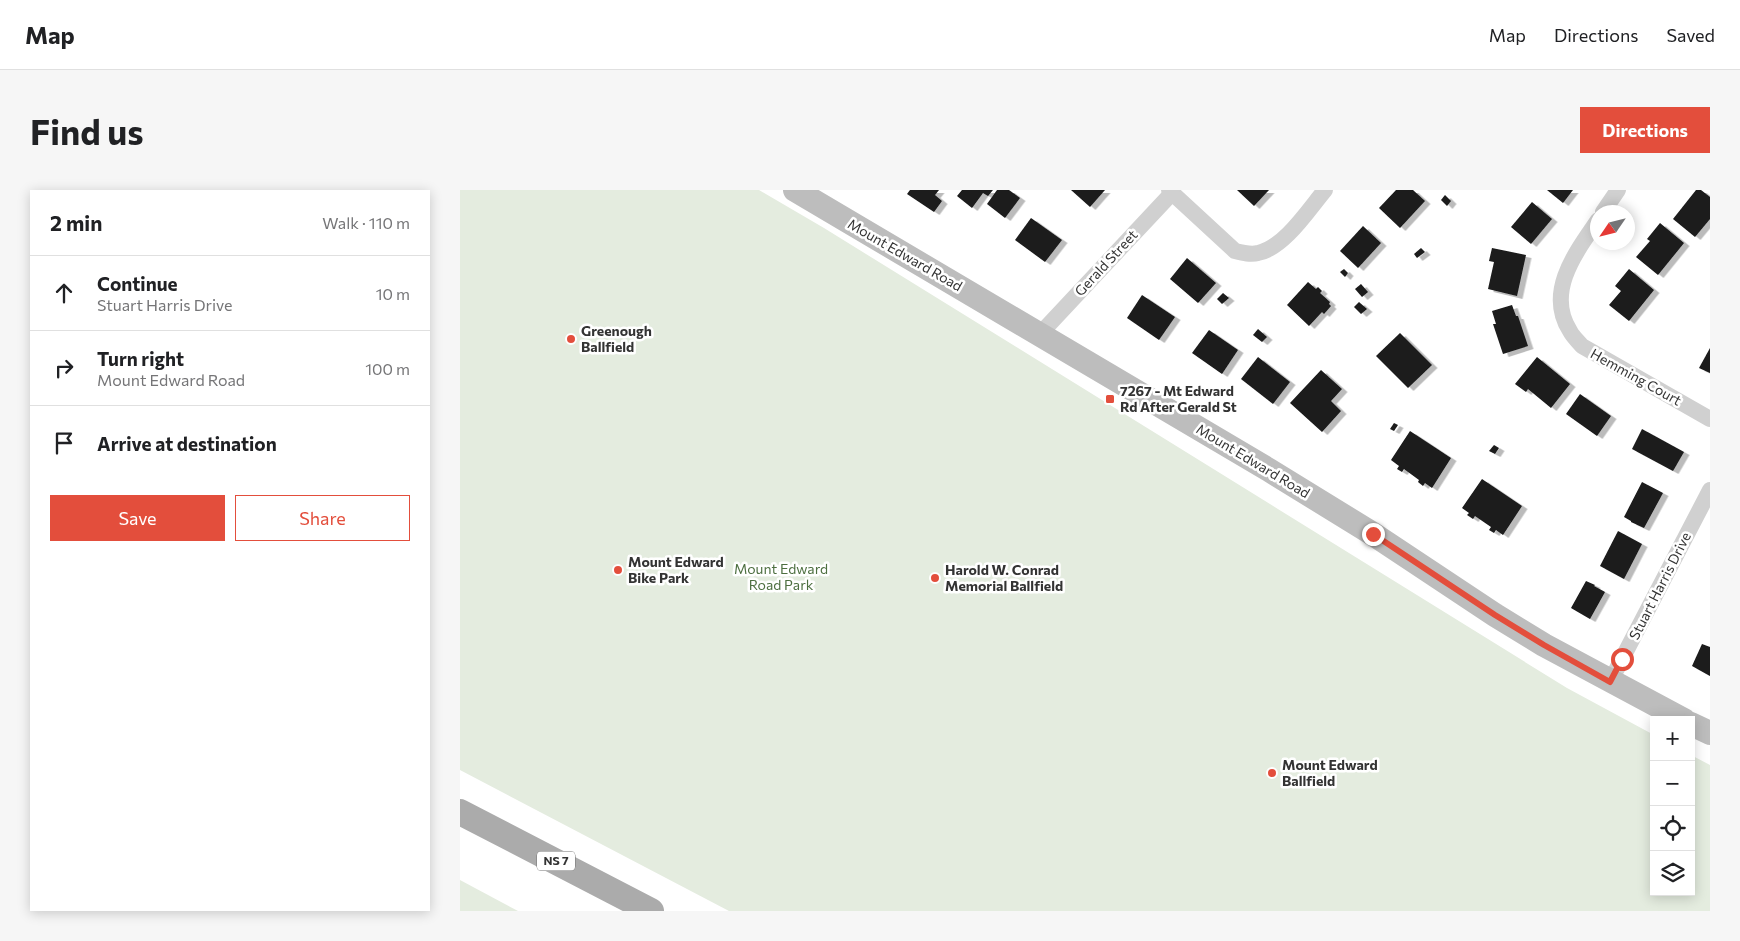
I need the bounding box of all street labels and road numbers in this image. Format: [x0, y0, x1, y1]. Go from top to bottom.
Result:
street label: Mount Edward Road [845, 215, 966, 294]
street label: Gerald Street [1071, 226, 1141, 299]
street label: Hemming Court [1588, 345, 1685, 409]
street label: Mount Edward Road [1193, 420, 1313, 501]
street label: Stuart Harris Drive [1625, 529, 1694, 642]
road number: NS 7 [537, 851, 575, 870]

